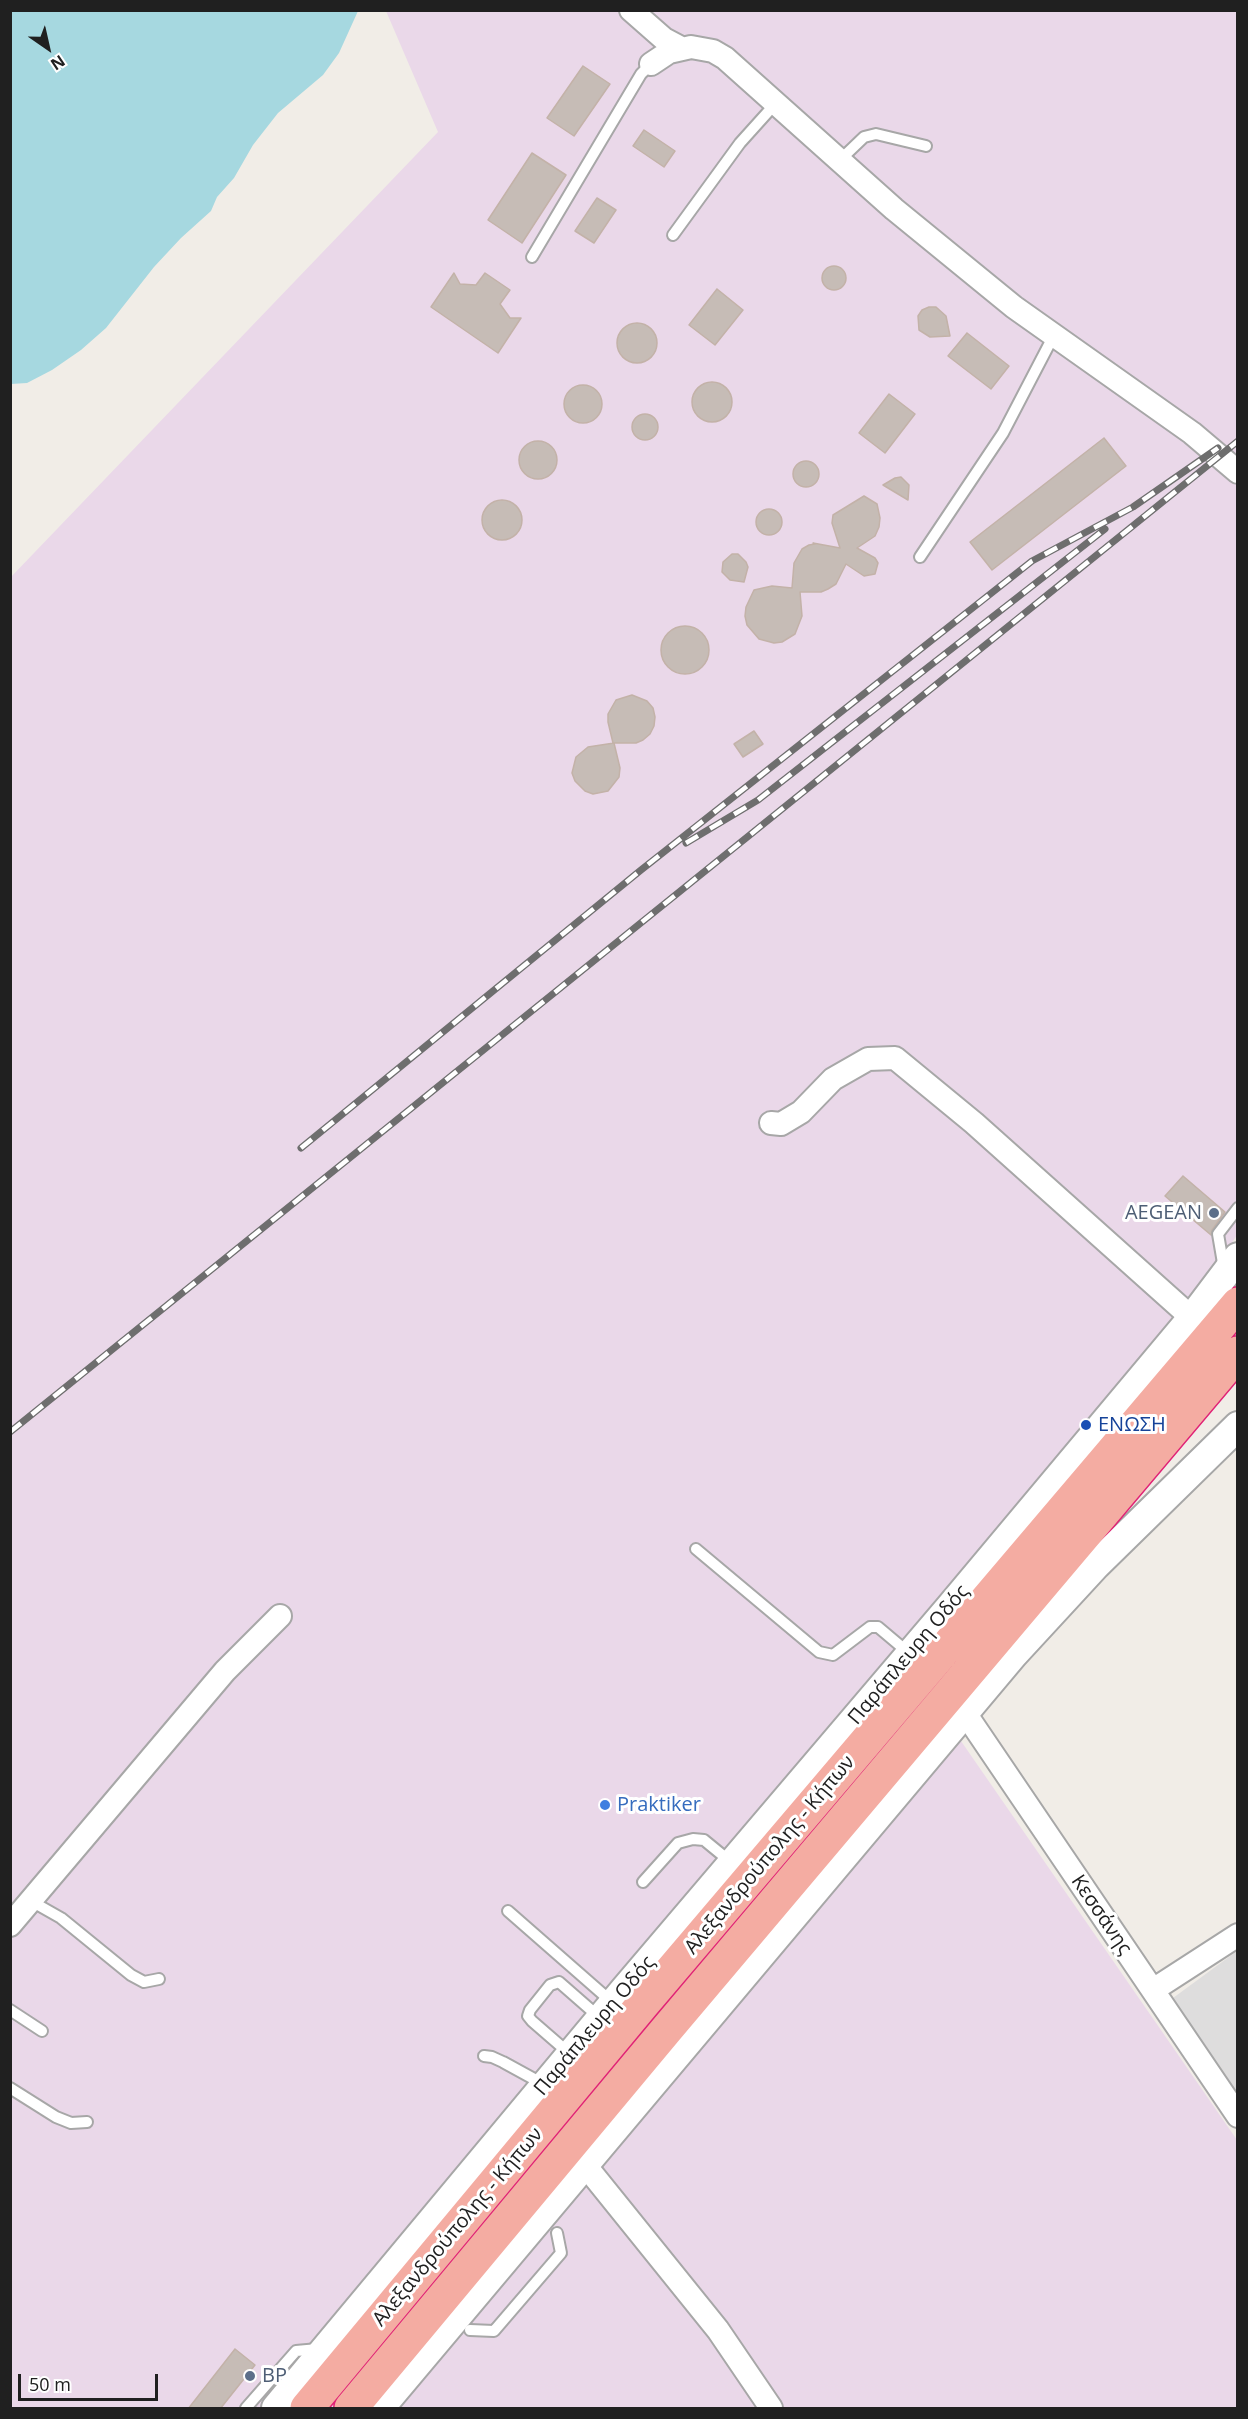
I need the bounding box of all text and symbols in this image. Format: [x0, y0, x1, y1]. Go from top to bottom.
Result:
north arrow [18, 18, 78, 78]
text: N [47, 50, 70, 76]
place label: AEGEAN [1125, 1201, 1202, 1225]
marker: AEGEAN [1207, 1206, 1221, 1220]
place label: ΕΝΩΣΗ [1098, 1413, 1166, 1437]
marker: ΕΝΩΣΗ [1079, 1418, 1093, 1432]
street label: Παράπλευρη Οδός [843, 1580, 975, 1730]
street label: Αλεξανδρούπολης - Κήπων [680, 1751, 860, 1959]
place label: Praktiker [617, 1793, 701, 1817]
marker: Praktiker [598, 1798, 612, 1812]
street label: Κεσσάνης [1066, 1870, 1136, 1960]
street label: Παράπλευρη Οδός [529, 1951, 661, 2101]
street label: Αλεξανδρούπολης - Κήπων [368, 2123, 548, 2331]
scale bar [21, 2362, 160, 2400]
place label: BP [262, 2364, 287, 2388]
marker: BP [243, 2369, 257, 2383]
text: 50 m [29, 2372, 71, 2396]

